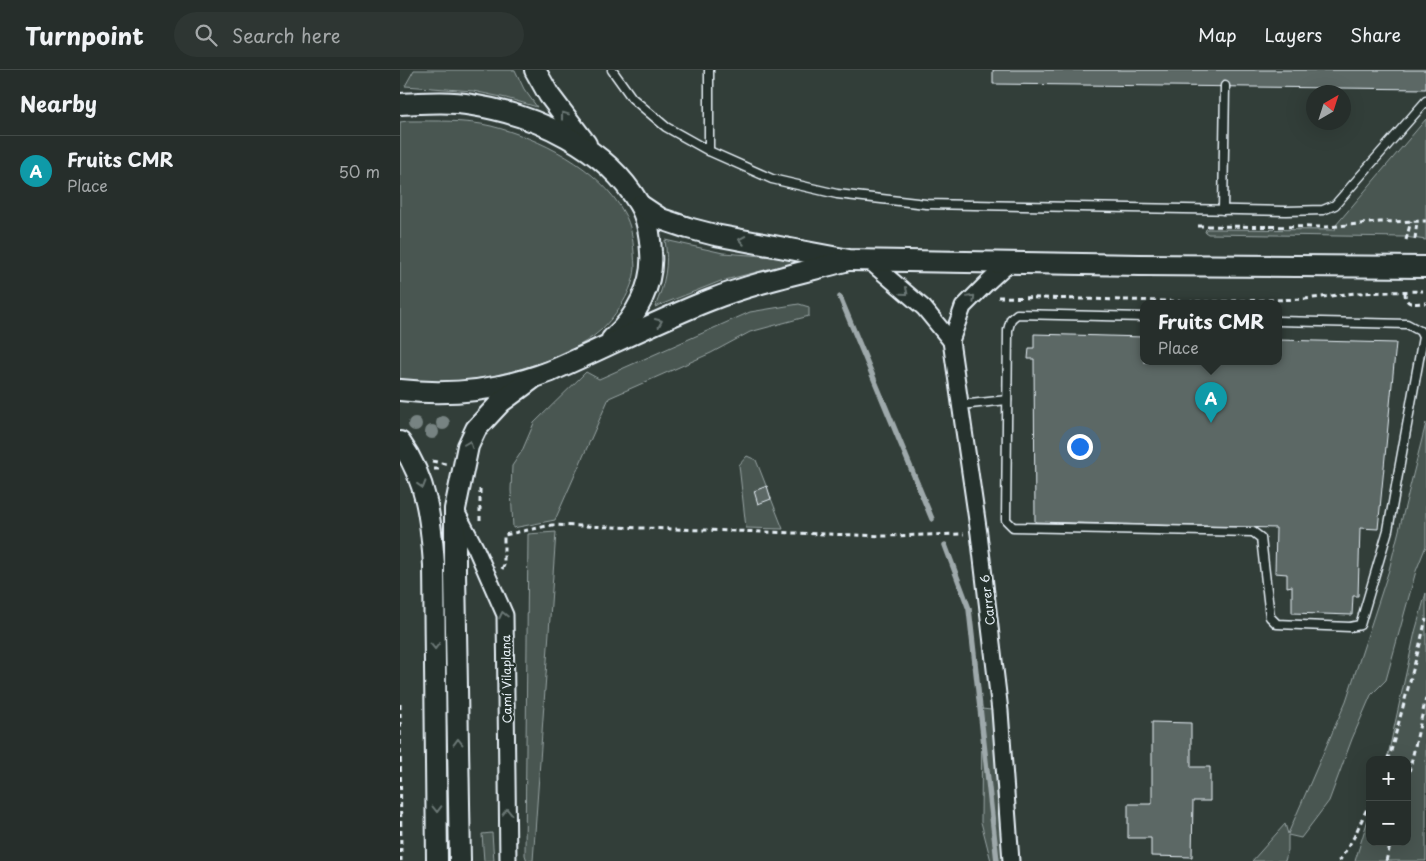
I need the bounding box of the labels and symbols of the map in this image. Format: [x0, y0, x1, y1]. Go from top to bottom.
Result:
north arrow [1306, 85, 1351, 130]
one-way arrow [561, 112, 569, 121]
one-way arrow [738, 235, 746, 245]
one-way arrow [899, 286, 908, 295]
one-way arrow [966, 295, 975, 304]
one-way arrow [654, 317, 663, 328]
pin: A [1195, 382, 1227, 423]
your location [1067, 434, 1093, 460]
one-way arrow [463, 440, 474, 449]
one-way arrow [416, 480, 426, 488]
street label: Carrer 6 [975, 574, 999, 626]
one-way arrow [498, 611, 509, 620]
street label: Camí Vilaplana [496, 634, 516, 723]
one-way arrow [430, 642, 440, 650]
one-way arrow [452, 738, 463, 746]
one-way arrow [431, 805, 442, 813]
one-way arrow [502, 808, 513, 816]

